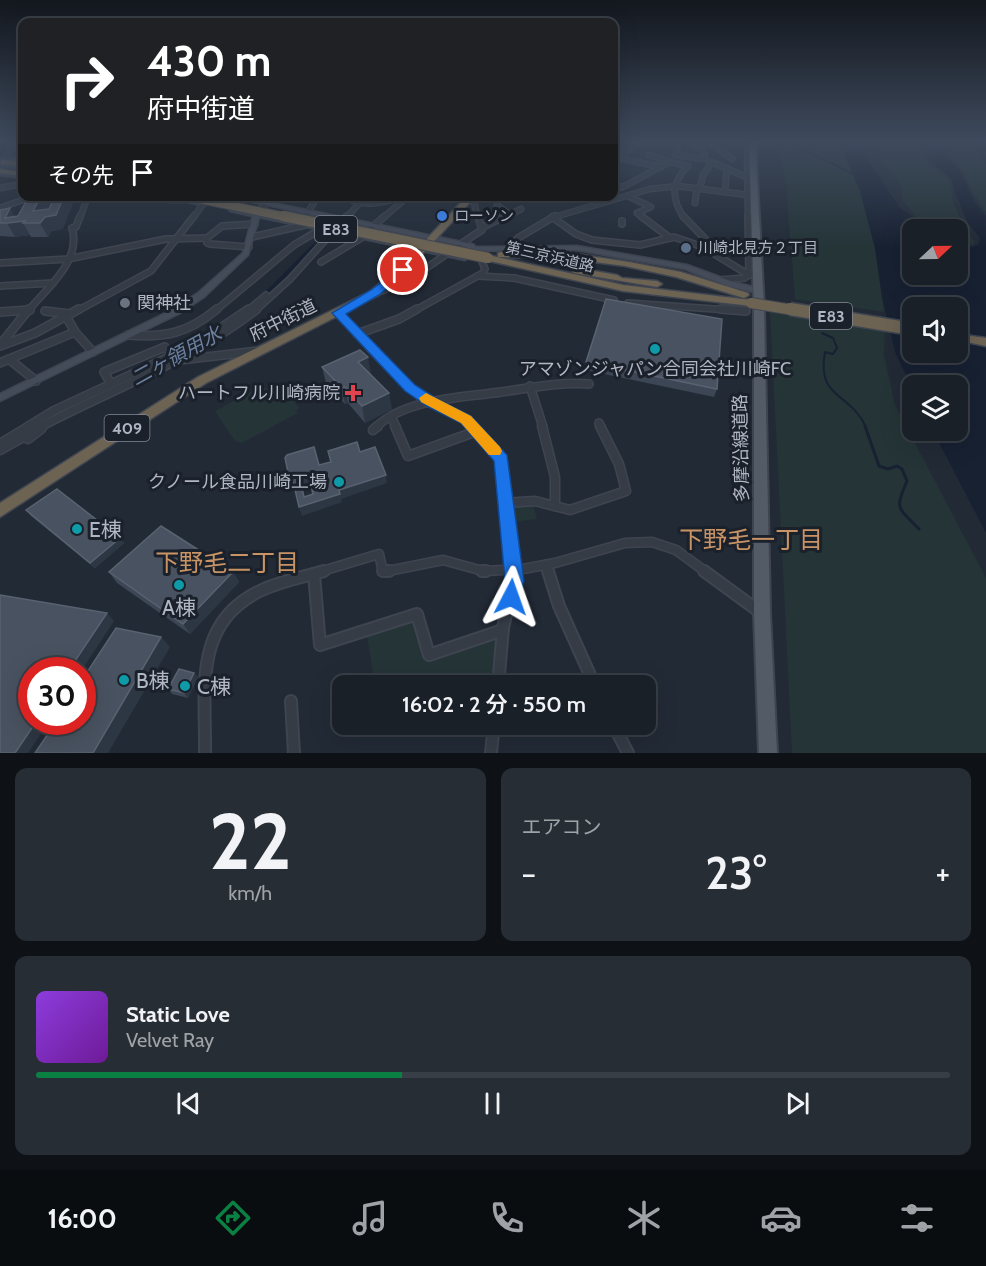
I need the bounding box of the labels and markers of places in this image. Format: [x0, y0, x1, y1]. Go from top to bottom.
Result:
place label: ローソン [454, 207, 514, 225]
marker: ローソン [435, 209, 449, 223]
place label: 川崎北見方２丁目 [698, 239, 818, 257]
marker: 川崎北見方２丁目 [679, 241, 693, 255]
pin [377, 244, 428, 295]
place label: 関神社 [137, 292, 191, 314]
marker: 関神社 [118, 296, 132, 310]
marker: アマゾンジャパン合同会社川崎FC [648, 342, 662, 356]
place label: アマゾンジャパン合同会社川崎FC [519, 358, 791, 380]
place label: ハートフル川崎病院 [178, 382, 340, 404]
marker: ハートフル川崎病院 [344, 384, 362, 402]
place label: クノール食品川崎工場 [148, 471, 327, 493]
marker: クノール食品川崎工場 [332, 475, 346, 489]
place label: E棟 [89, 517, 122, 542]
marker: E棟 [70, 522, 84, 536]
marker: A棟 [172, 578, 186, 592]
place label: A棟 [162, 595, 196, 620]
place label: B棟 [136, 668, 170, 693]
marker: B棟 [117, 673, 131, 687]
place label: C棟 [197, 674, 231, 699]
marker: C棟 [178, 679, 192, 693]

